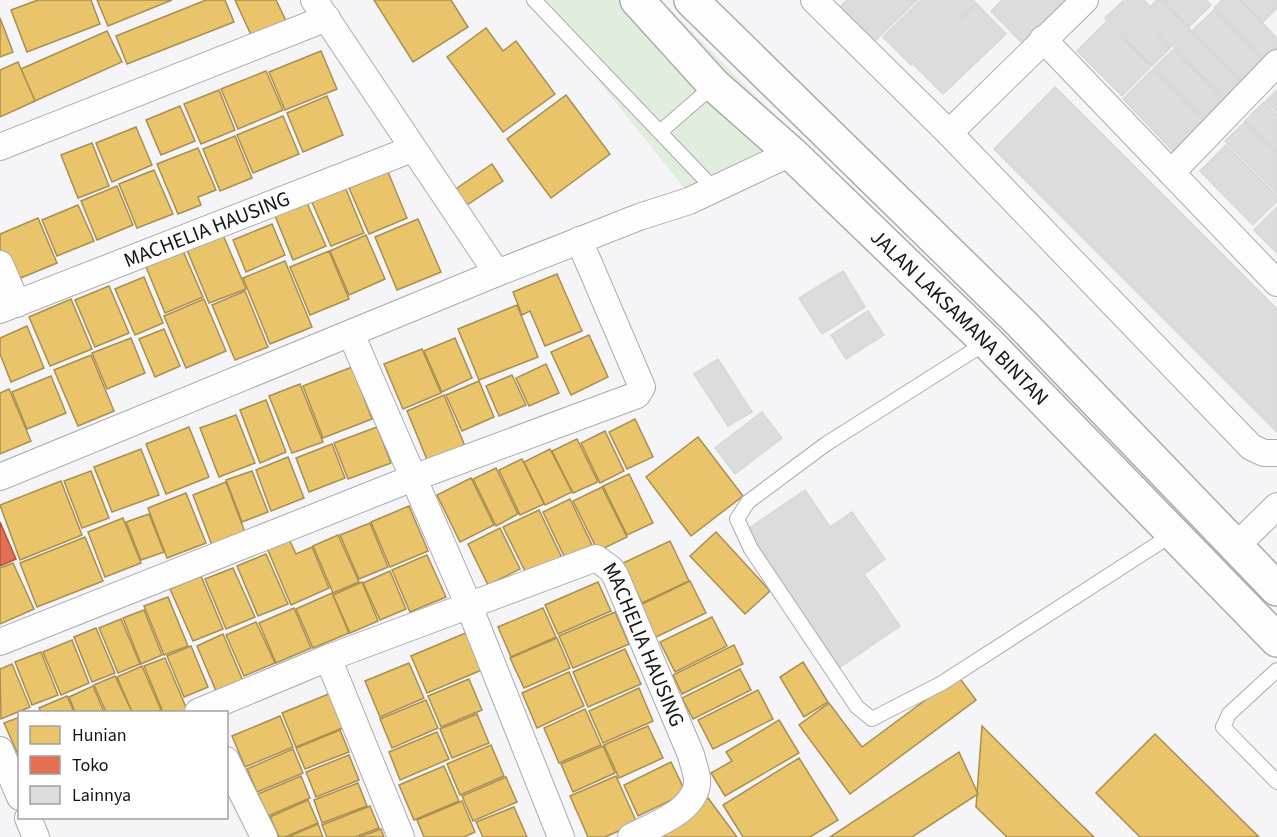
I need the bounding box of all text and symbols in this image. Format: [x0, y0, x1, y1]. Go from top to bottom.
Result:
street label: MACHELIA HAUSING [119, 183, 294, 275]
street label: JALAN LAKSAMANA BINTAN [864, 222, 1056, 412]
street label: MACHELIA HAUSING [595, 556, 692, 731]
legend [18, 711, 228, 819]
text: Hunian [72, 723, 127, 748]
text: Toko [72, 753, 109, 778]
text: Lainnya [72, 783, 131, 808]

